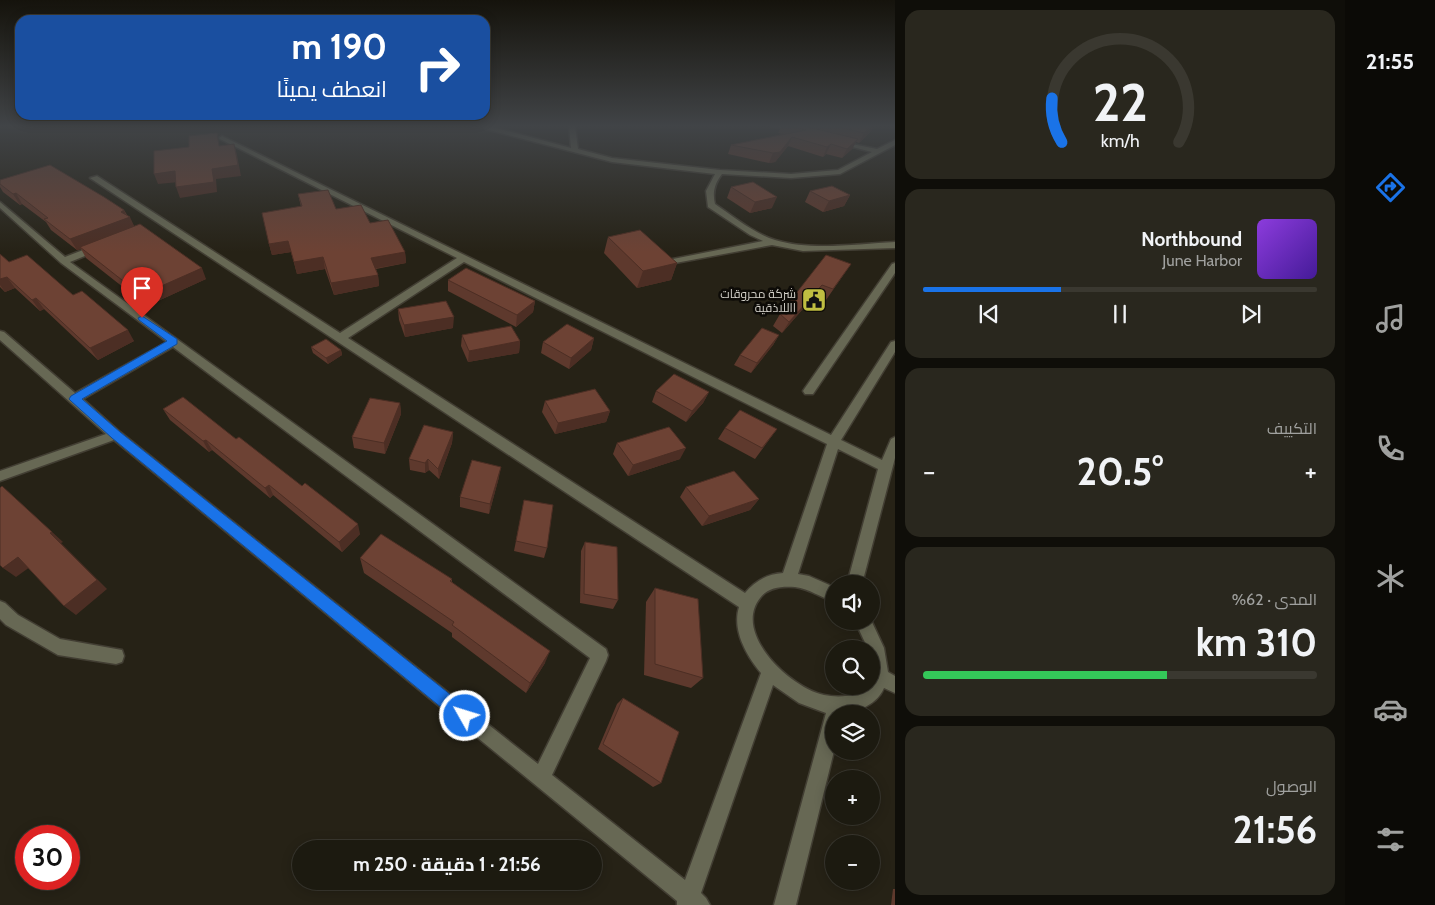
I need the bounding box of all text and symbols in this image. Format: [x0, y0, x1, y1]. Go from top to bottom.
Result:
text: 190 m [291, 25, 387, 68]
icon: right [405, 35, 470, 100]
text: 21:55 [1366, 48, 1414, 75]
text: 22 [1092, 71, 1148, 134]
text: انعطف يمينًا [276, 76, 387, 103]
text: km/h [1100, 130, 1140, 151]
icon: directions [1373, 170, 1408, 205]
text: Northbound [1141, 228, 1242, 251]
text: June Harbor [1162, 251, 1242, 270]
pin [121, 267, 163, 318]
icon: arrive [128, 274, 156, 302]
place label: شركة محروقات االلاذقية [720, 286, 796, 315]
public building icon: شركة محروقات االلاذقية [801, 287, 827, 313]
icon: previous [975, 300, 1003, 328]
icon: pause [1106, 300, 1134, 328]
icon: next [1237, 300, 1265, 328]
icon: music [1373, 301, 1408, 336]
text: التكييف [1267, 419, 1317, 438]
icon: phone [1373, 431, 1408, 466]
text: 20.5° [1077, 448, 1163, 495]
text: − [923, 454, 935, 488]
text: + [1305, 454, 1317, 488]
icon: climate [1373, 561, 1408, 596]
map controls [825, 575, 880, 890]
button: sound [825, 575, 880, 630]
text: المدى · 62% [1232, 590, 1317, 609]
text: 310 km [1196, 619, 1317, 666]
button: search [825, 640, 880, 695]
position arrow [438, 689, 490, 741]
icon: car [1373, 692, 1408, 727]
button: layers [825, 705, 880, 760]
button: + [825, 770, 880, 825]
text: الوصول [1266, 777, 1317, 796]
text: 21:56 [1233, 806, 1317, 853]
icon: filters [1373, 822, 1408, 857]
speed limit sign: 30 [15, 825, 80, 890]
button: − [825, 835, 880, 890]
text: 21:56 · 1 دقيقة · 250 m [353, 853, 541, 876]

